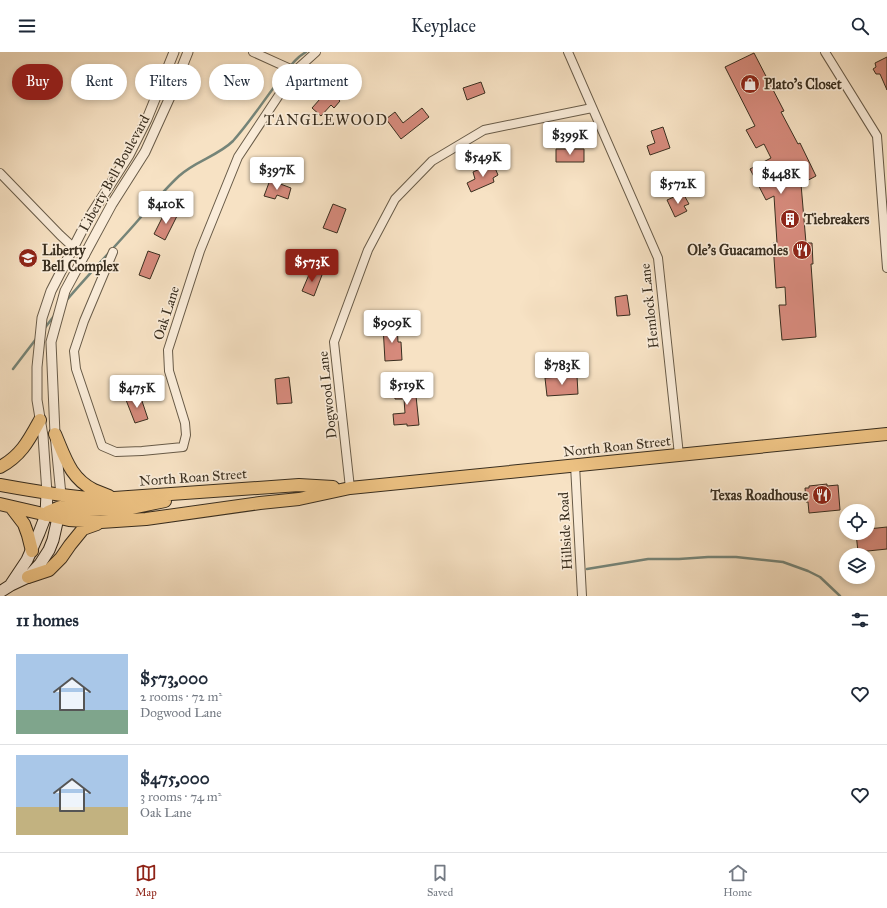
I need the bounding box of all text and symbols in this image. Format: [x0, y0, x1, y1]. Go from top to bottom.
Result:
icon: menu [16, 15, 38, 37]
text: Keyplace [411, 15, 476, 37]
icon: search [849, 15, 871, 37]
chip: Buy [12, 64, 63, 100]
chip: Rent [71, 64, 127, 100]
chip: Filters [135, 64, 201, 100]
chip: New [209, 64, 264, 100]
chip: Apartment [272, 64, 362, 100]
shop icon: Plato's Closet [739, 73, 761, 95]
place label: Plato's Closet [764, 76, 842, 93]
district label: TANGLEWOOD [264, 111, 388, 129]
street label: Liberty Bell Boulevard [75, 112, 153, 234]
pin: $399K [542, 122, 598, 156]
text: $399K [552, 127, 588, 143]
pin: $549K [455, 144, 511, 178]
text: $549K [465, 149, 501, 165]
pin: $397K [249, 157, 305, 191]
pin: $448K [753, 161, 809, 195]
text: $397K [259, 162, 295, 178]
text: $448K [762, 166, 800, 182]
pin: $572K [650, 171, 706, 205]
text: $572K [660, 176, 696, 192]
pin: $410K [138, 191, 194, 225]
text: $410K [148, 196, 184, 212]
building icon: Tiebreakers [779, 208, 801, 230]
place label: Tiebreakers [803, 211, 869, 228]
restaurant icon: Ole's Guacamoles [791, 239, 813, 261]
place label: Liberty Bell Complex [42, 242, 120, 276]
place label: Ole's Guacamoles [687, 242, 788, 259]
school or university icon: Liberty Bell Complex [17, 247, 39, 269]
pin: $573K [284, 249, 340, 283]
text: $573K [294, 254, 330, 270]
street label: Hemlock Lane [637, 262, 662, 349]
street label: Oak Lane [150, 284, 183, 342]
pin: $909K [364, 310, 420, 344]
text: $909K [373, 315, 411, 331]
street label: Dogwood Lane [314, 350, 341, 440]
pin: $783K [534, 352, 590, 386]
text: $783K [544, 357, 580, 373]
pin: $519K [379, 372, 435, 406]
pin: $475K [109, 375, 165, 409]
text: $519K [389, 377, 425, 393]
text: $475K [119, 380, 155, 396]
street label: North Roan Street [562, 432, 672, 461]
street label: North Roan Street [139, 465, 247, 490]
restaurant icon: Texas Roadhouse [811, 484, 833, 506]
place label: Texas Roadhouse [709, 487, 808, 504]
street label: Hillside Road [555, 492, 576, 570]
map controls [839, 504, 875, 584]
button: locate [839, 504, 875, 540]
button: layers [839, 548, 875, 584]
icon: filters [849, 609, 871, 631]
text: 11 homes [16, 610, 79, 631]
text: $573,000 [140, 668, 208, 689]
icon: home [48, 670, 96, 718]
icon: heart [849, 683, 871, 705]
text: 2 rooms · 72 m² [140, 689, 222, 705]
text: Dogwood Lane [140, 705, 222, 721]
text: $475,000 [140, 768, 210, 789]
icon: home [48, 771, 96, 819]
icon: heart [849, 784, 871, 806]
text: 3 rooms · 74 m² [140, 789, 222, 805]
text: Oak Lane [140, 805, 192, 821]
tab: Map [135, 862, 157, 899]
tab: Saved [427, 862, 453, 899]
tab: Home [723, 862, 752, 899]

